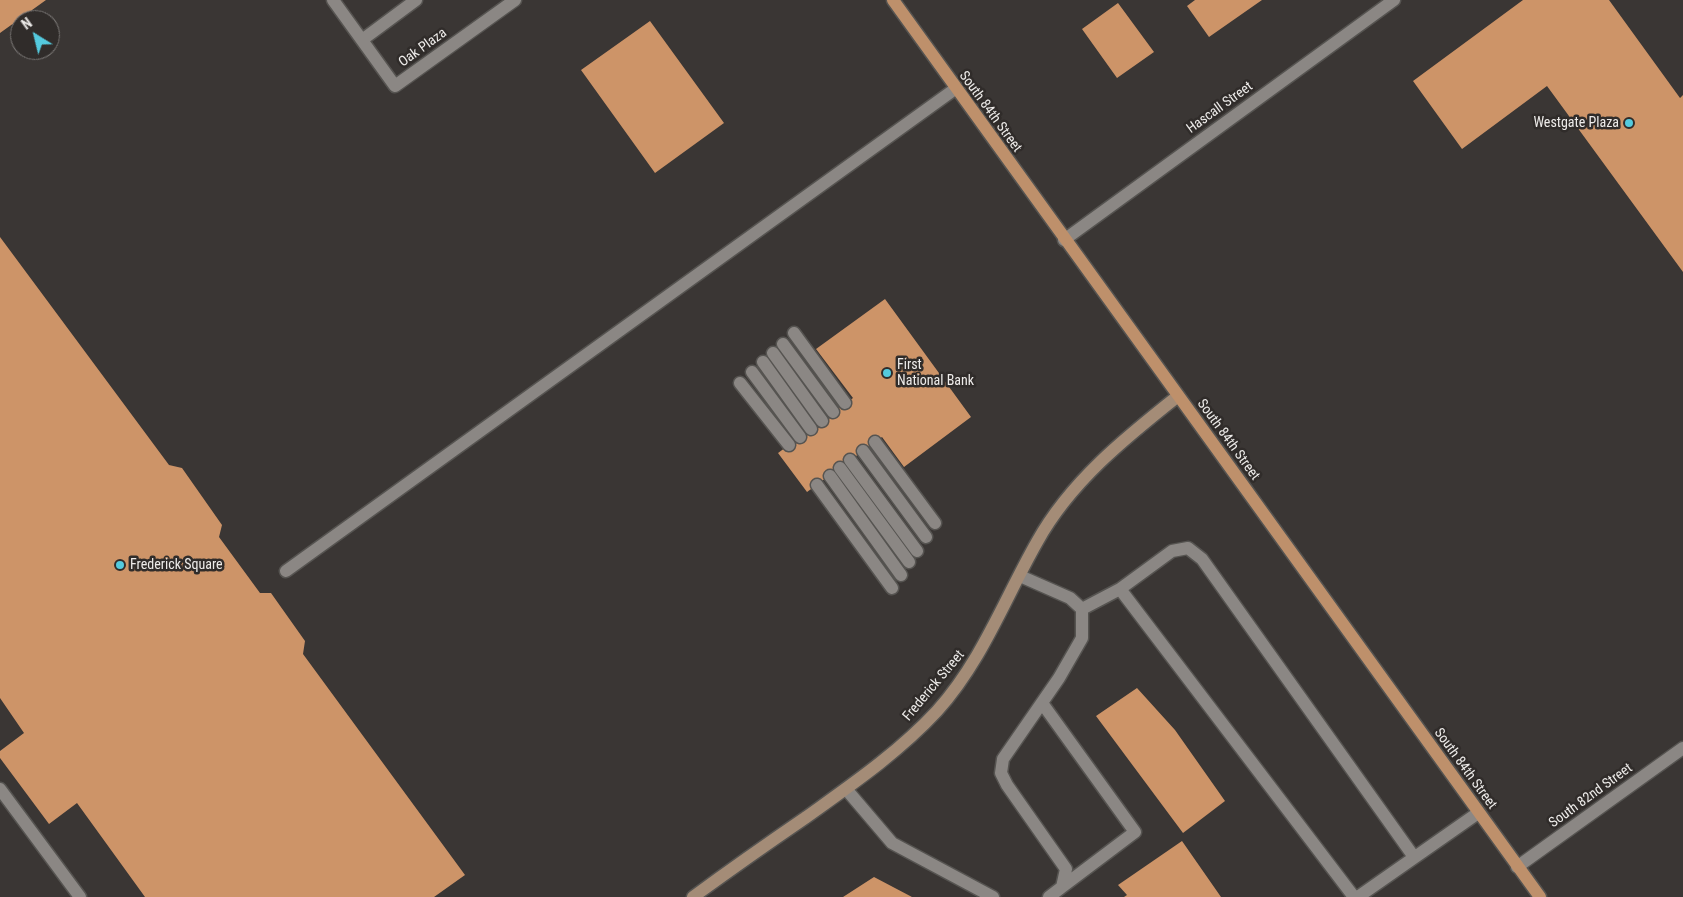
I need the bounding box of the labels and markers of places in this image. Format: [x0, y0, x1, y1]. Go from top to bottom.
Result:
place label: Westgate Plaza [1533, 115, 1619, 131]
marker: Westgate Plaza [1623, 117, 1635, 129]
place label: First National Bank [897, 357, 974, 390]
marker: First National Bank [881, 367, 893, 379]
place label: Frederick Square [130, 557, 223, 573]
marker: Frederick Square [114, 559, 126, 571]

